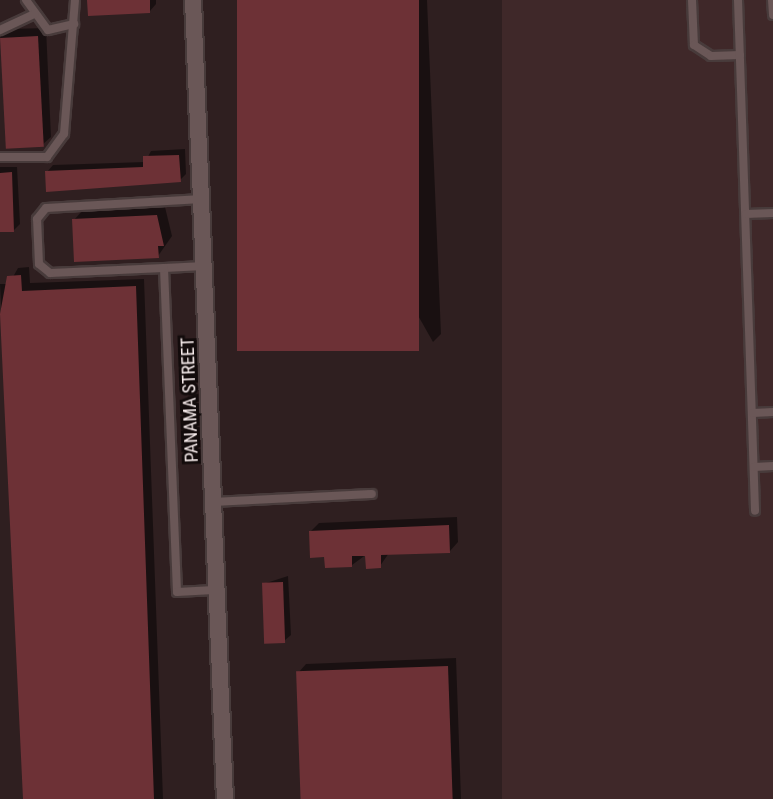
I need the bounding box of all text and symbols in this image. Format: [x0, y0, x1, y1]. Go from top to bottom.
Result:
street label: PANAMA STREET [177, 337, 203, 463]

